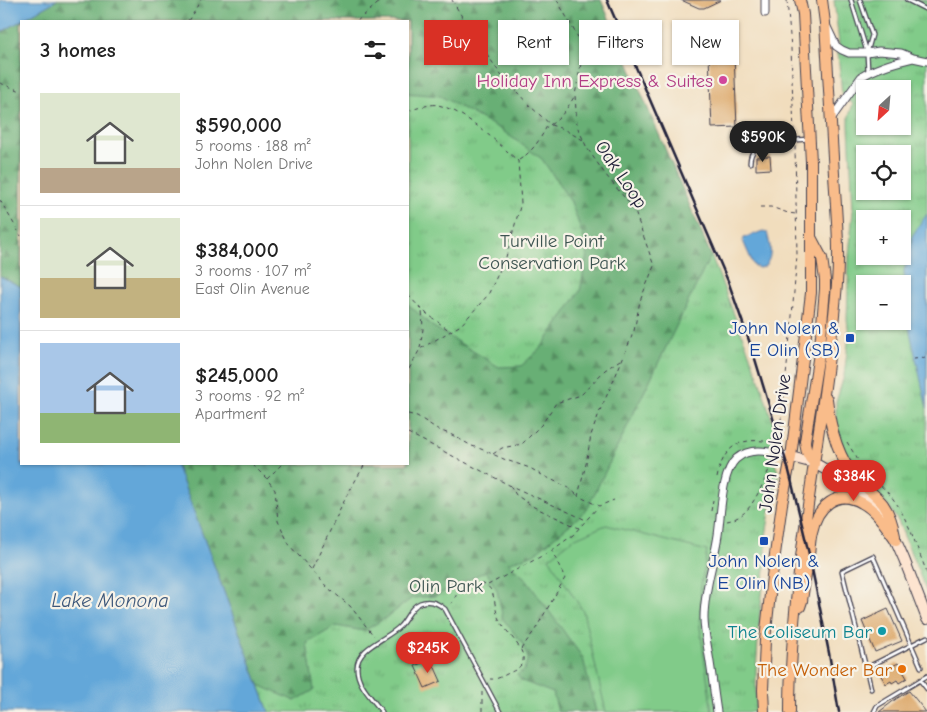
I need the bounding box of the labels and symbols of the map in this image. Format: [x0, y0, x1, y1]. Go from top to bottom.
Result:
place label: Holiday Inn Express & Suites [476, 70, 713, 92]
marker: Holiday Inn Express & Suites [717, 74, 729, 86]
north arrow [856, 80, 911, 135]
pin: $590K [728, 120, 798, 163]
street label: Oak Loop [591, 137, 652, 213]
park label: Turville Point Conservation Park [478, 230, 627, 274]
place label: John Nolen & E Olin (SB) [729, 317, 840, 361]
marker: John Nolen & E Olin (SB) [844, 332, 856, 344]
street label: John Nolen Drive [754, 372, 796, 514]
pin: $384K [819, 460, 889, 502]
marker: John Nolen & E Olin (NB) [758, 535, 770, 547]
place label: John Nolen & E Olin (NB) [708, 550, 820, 594]
park label: Olin Park [409, 575, 484, 597]
water label: Lake Monona [51, 589, 169, 612]
place label: The Coliseum Bar [728, 621, 872, 643]
marker: The Coliseum Bar [876, 625, 888, 637]
pin: $245K [393, 632, 463, 674]
place label: The Wonder Bar [757, 659, 892, 681]
marker: The Wonder Bar [896, 663, 908, 675]

